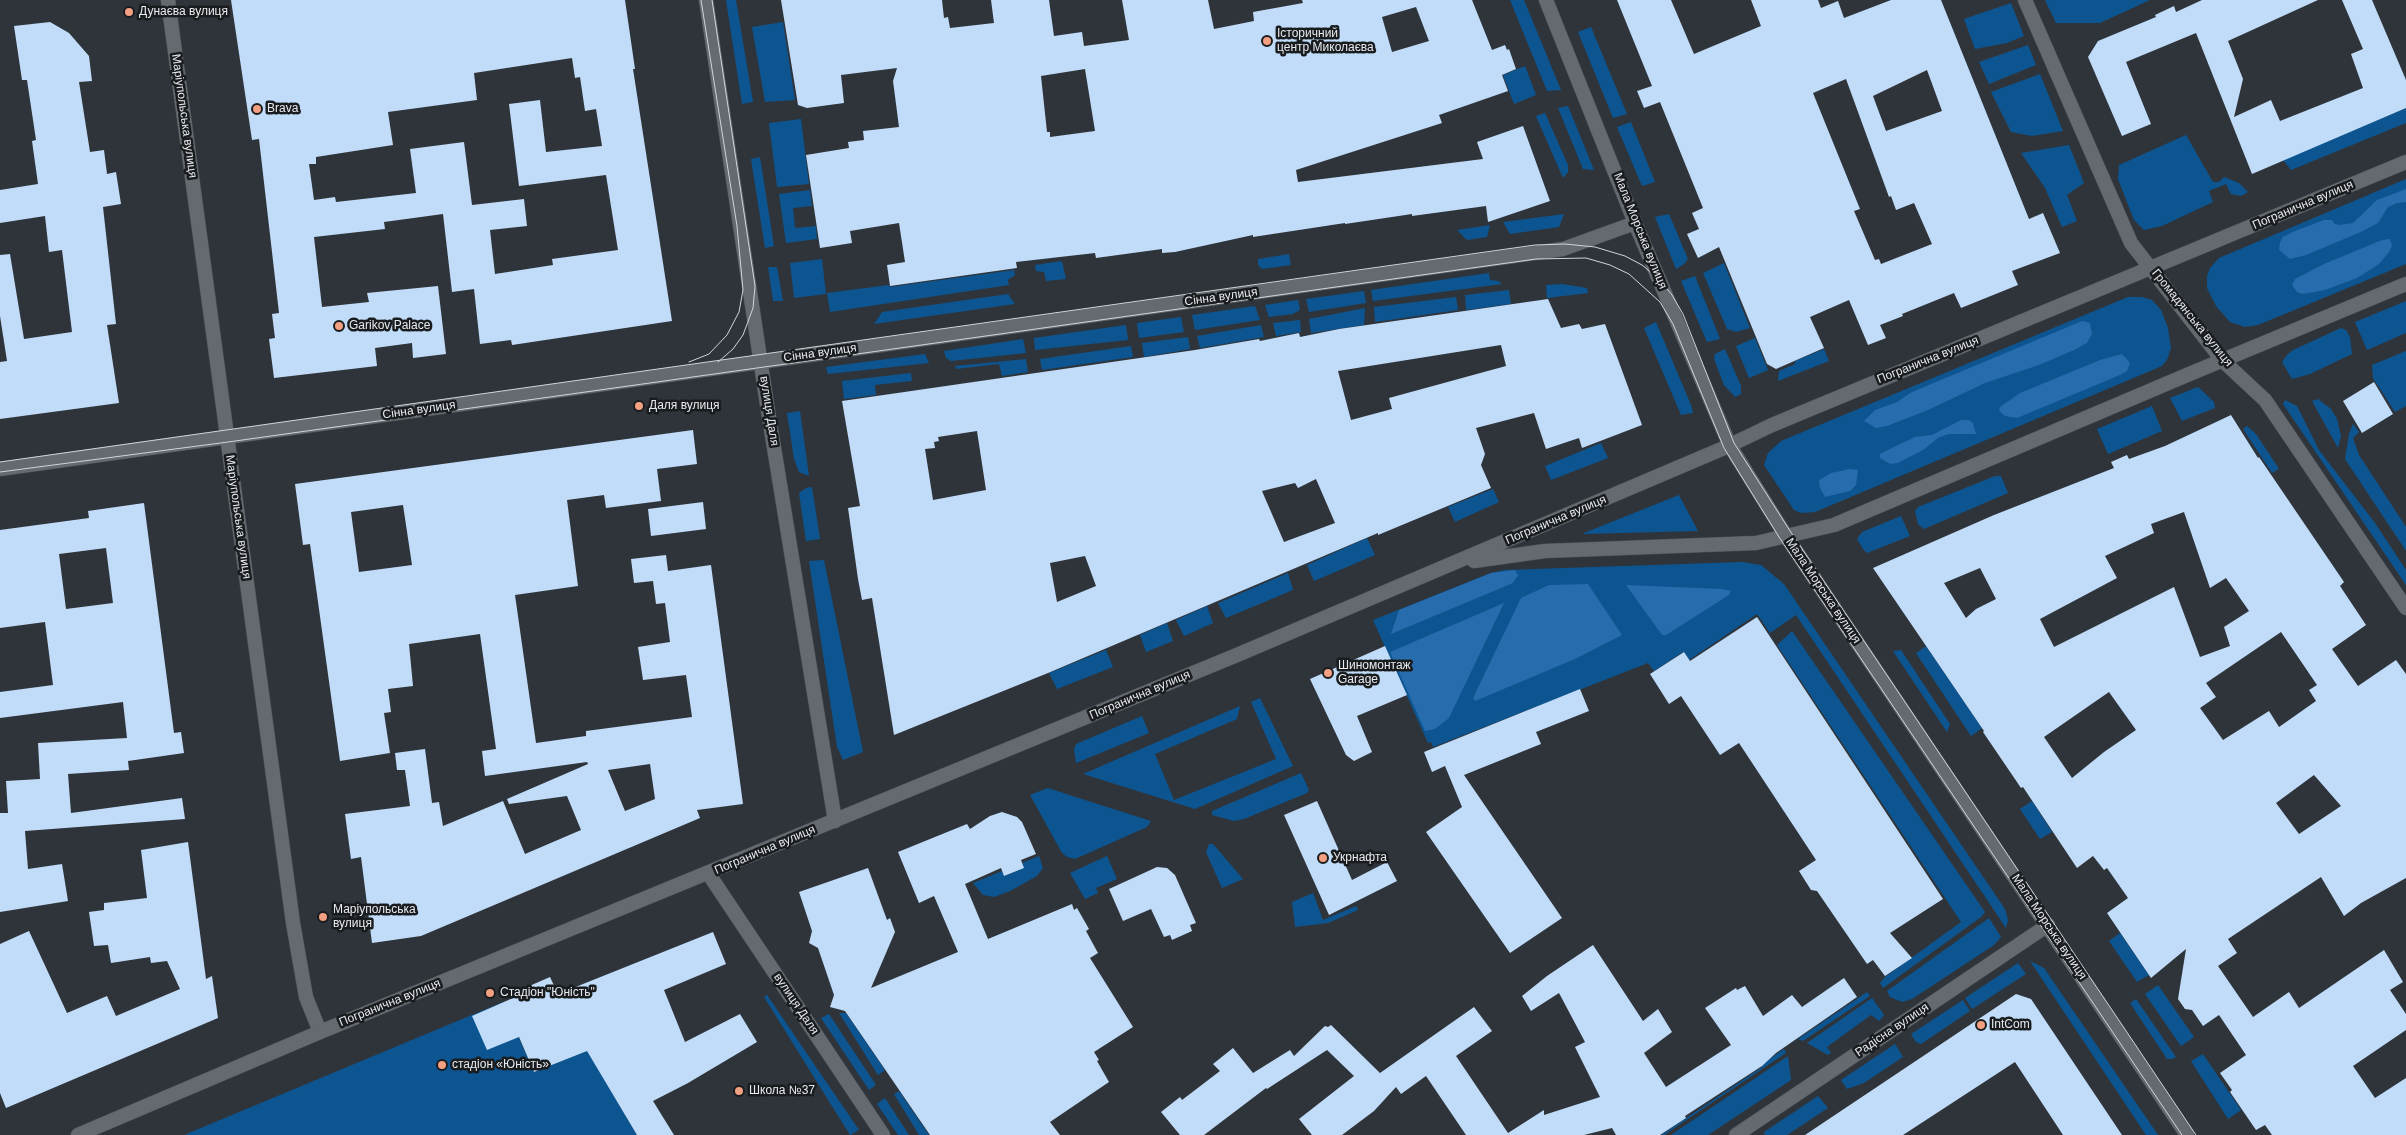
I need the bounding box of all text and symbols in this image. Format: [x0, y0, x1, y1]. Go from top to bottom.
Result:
place label: Дунаєва вулиця [139, 5, 228, 19]
marker: Дунаєва вулиця [123, 6, 135, 18]
place label: Історичний центр Миколаєва [1277, 27, 1374, 55]
marker: Історичний центр Миколаєва [1261, 35, 1273, 47]
street label: Маріупольська вулиця [168, 53, 200, 179]
place label: Brava [267, 102, 298, 116]
marker: Brava [251, 103, 263, 115]
street label: Мала Морська вулиця [1610, 171, 1670, 291]
street label: Погранична вулиця [2250, 177, 2356, 233]
street label: Громадянська вулиця [2148, 266, 2236, 370]
street label: Сінна вулиця [1184, 285, 1258, 309]
place label: Garikov Palace [349, 319, 430, 333]
marker: Garikov Palace [333, 320, 345, 332]
street label: Погранична вулиця [1875, 333, 1981, 387]
street label: Сінна вулиця [783, 341, 857, 365]
street label: вулиця Даля [756, 375, 782, 447]
street label: Сінна вулиця [382, 398, 456, 422]
place label: Даля вулиця [649, 399, 720, 413]
marker: Даля вулиця [633, 400, 645, 412]
street label: Маріупольська вулиця [222, 454, 254, 580]
street label: Погранична вулиця [1503, 492, 1609, 548]
street label: Мала Морська вулиця [1782, 536, 1864, 646]
place label: Шиномонтаж Garage [1338, 659, 1411, 687]
street label: Погранична вулиця [1087, 667, 1193, 723]
marker: Шиномонтаж Garage [1322, 667, 1334, 679]
street label: Погранична вулиця [712, 822, 818, 878]
place label: Укрнафта [1333, 851, 1387, 865]
marker: Укрнафта [1317, 852, 1329, 864]
street label: Мала Морська вулиця [2008, 872, 2090, 982]
place label: Маріупольська вулиця [333, 903, 416, 931]
marker: Маріупольська вулиця [317, 911, 329, 923]
street label: вулиця Даля [770, 971, 822, 1037]
street label: Погранична вулиця [337, 976, 443, 1030]
place label: Стадіон "Юність" [500, 986, 595, 1000]
marker: Стадіон "Юність" [484, 987, 496, 999]
street label: Радісна вулиця [1853, 1000, 1931, 1060]
place label: IntCom [1991, 1018, 2030, 1032]
marker: IntCom [1975, 1019, 1987, 1031]
place label: стадіон «Юність» [452, 1058, 549, 1072]
marker: стадіон «Юність» [436, 1059, 448, 1071]
place label: Школа №37 [749, 1084, 815, 1098]
marker: Школа №37 [733, 1085, 745, 1097]

